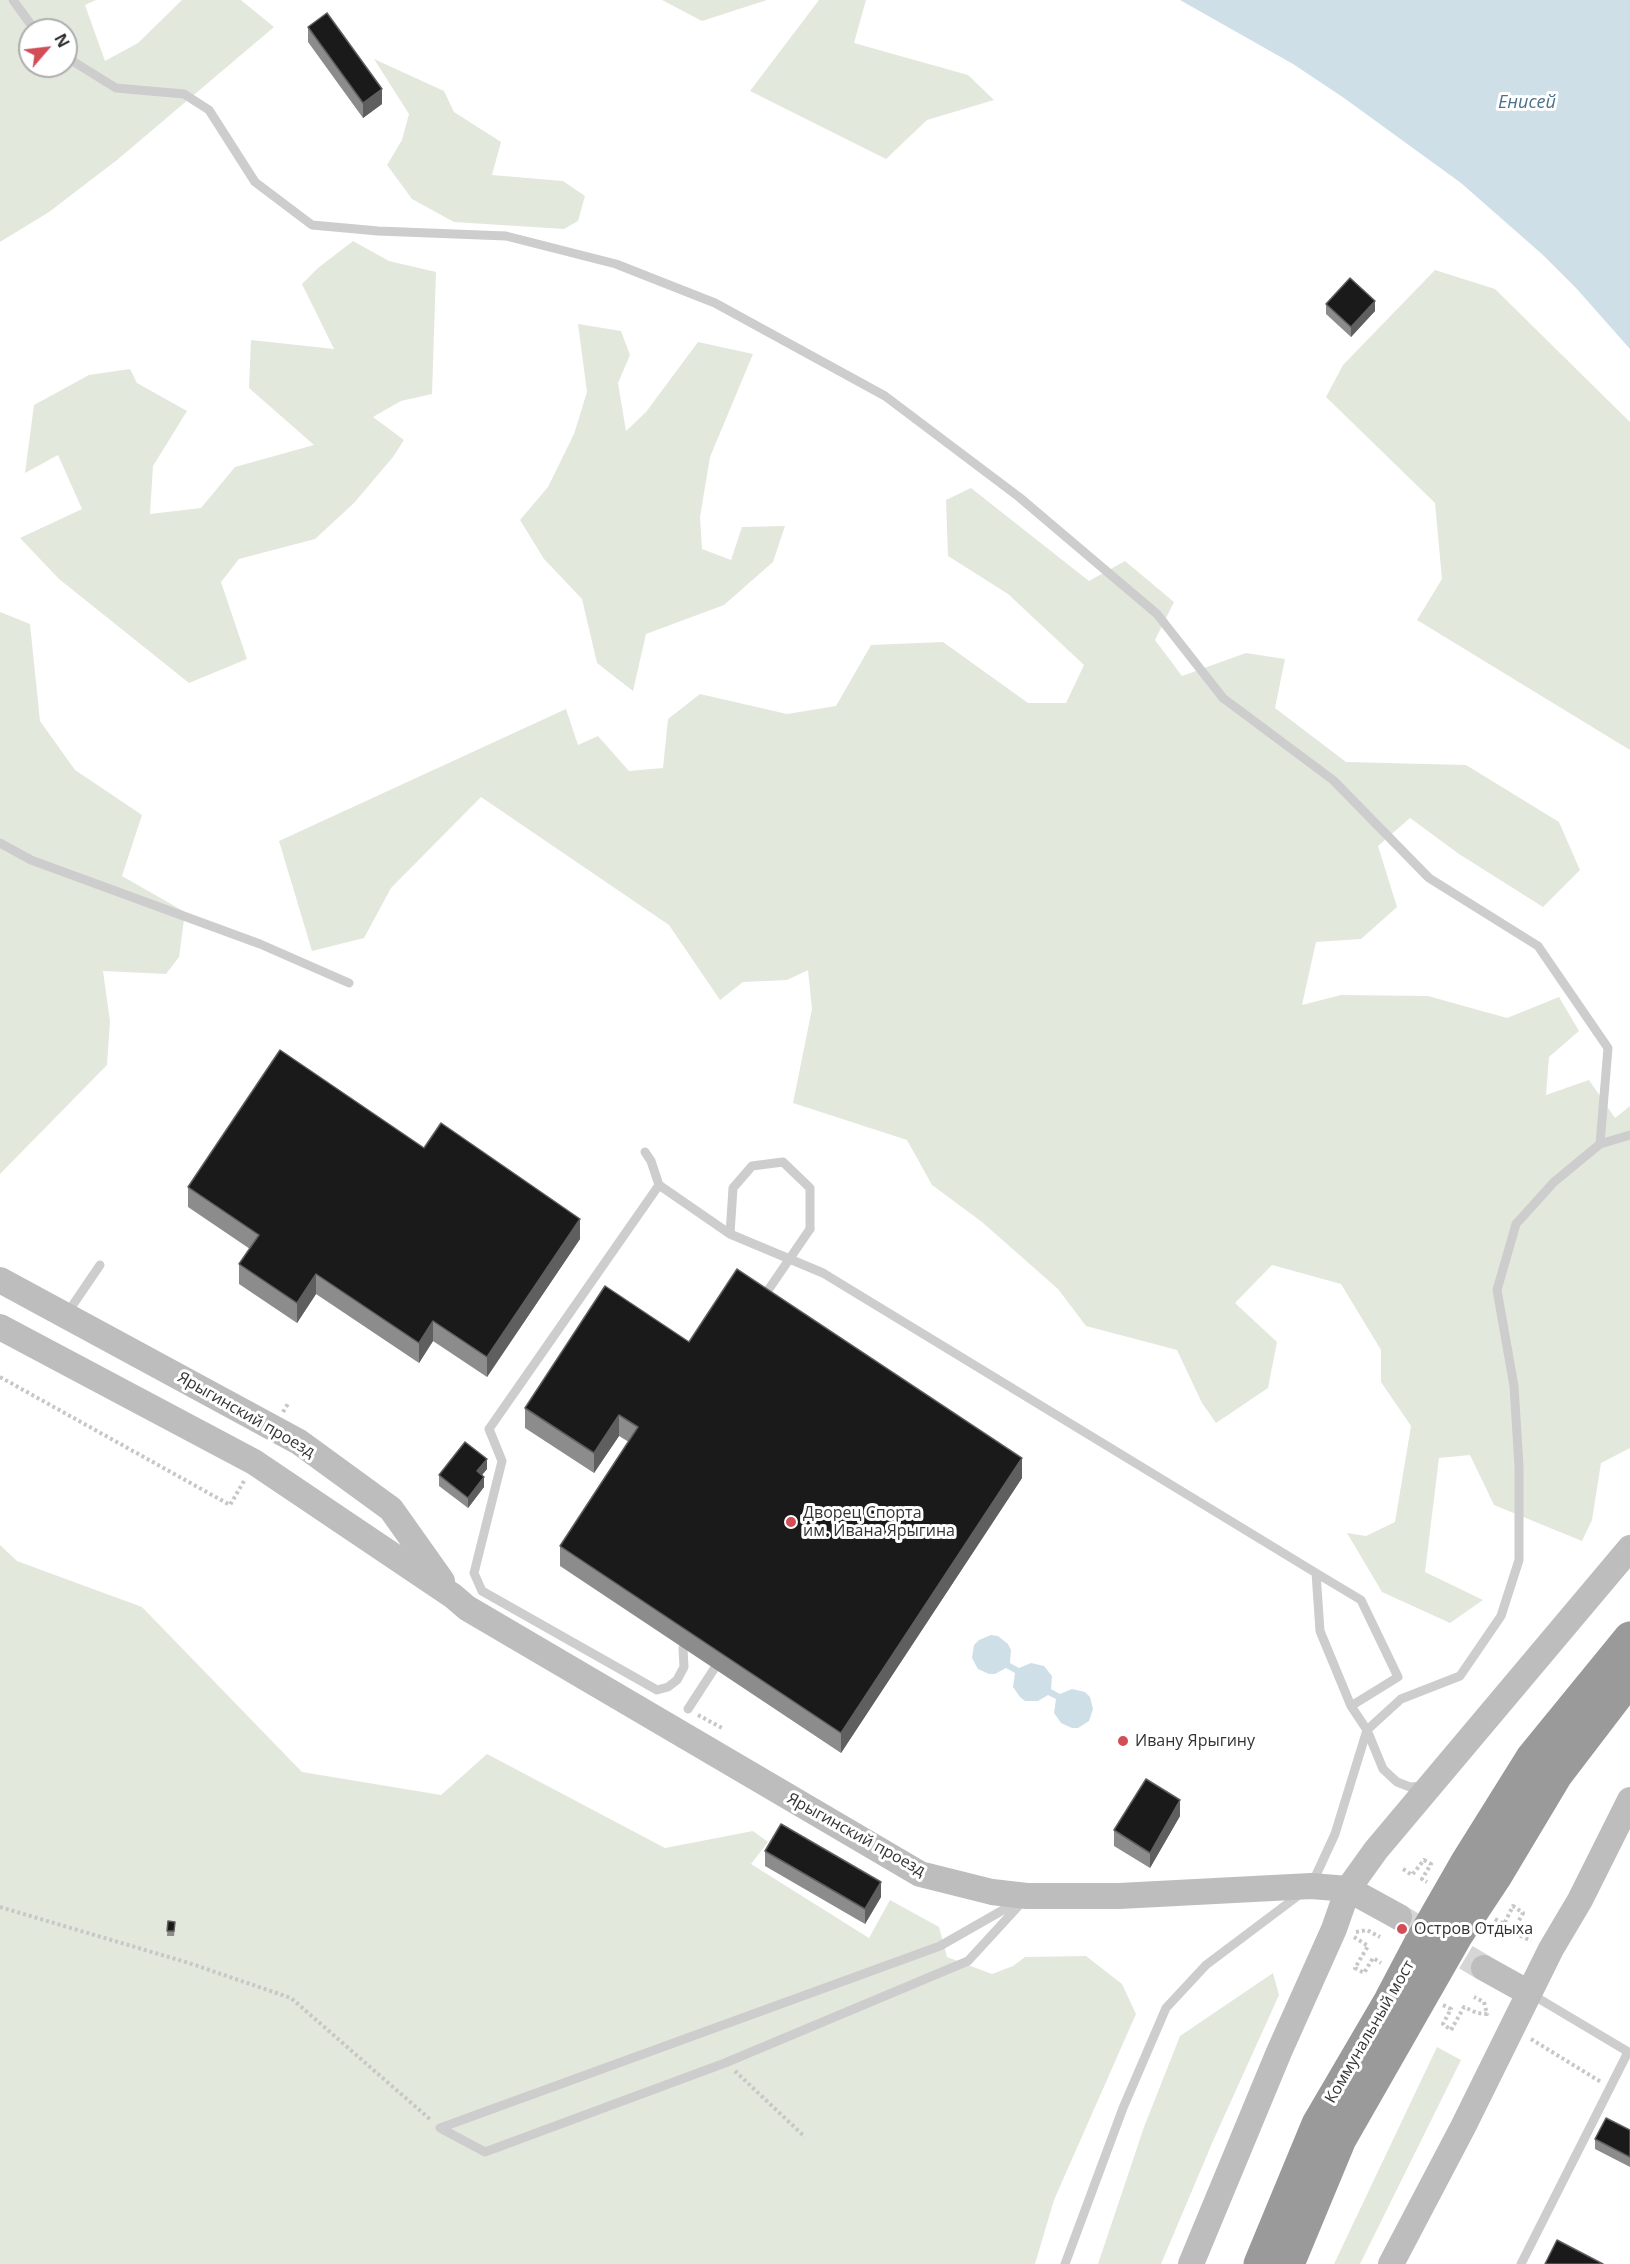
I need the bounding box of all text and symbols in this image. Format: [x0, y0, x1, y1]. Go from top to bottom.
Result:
north arrow [18, 18, 78, 78]
text: N [49, 30, 75, 51]
water label: Енисей [1498, 92, 1556, 114]
street label: Ярыгинский проезд [174, 1368, 318, 1462]
place label: Дворец Спорта им. Ивана Ярыгина [803, 1503, 955, 1541]
marker: Дворец Спорта им. Ивана Ярыгина [784, 1515, 798, 1529]
place label: Ивану Ярыгину [1135, 1731, 1255, 1751]
marker: Ивану Ярыгину [1116, 1734, 1130, 1748]
street label: Ярыгинский проезд [784, 1789, 928, 1881]
place label: Остров Отдыха [1414, 1919, 1533, 1939]
marker: Остров Отдыха [1395, 1922, 1409, 1936]
street label: Коммунальный мост [1321, 1957, 1419, 2107]

